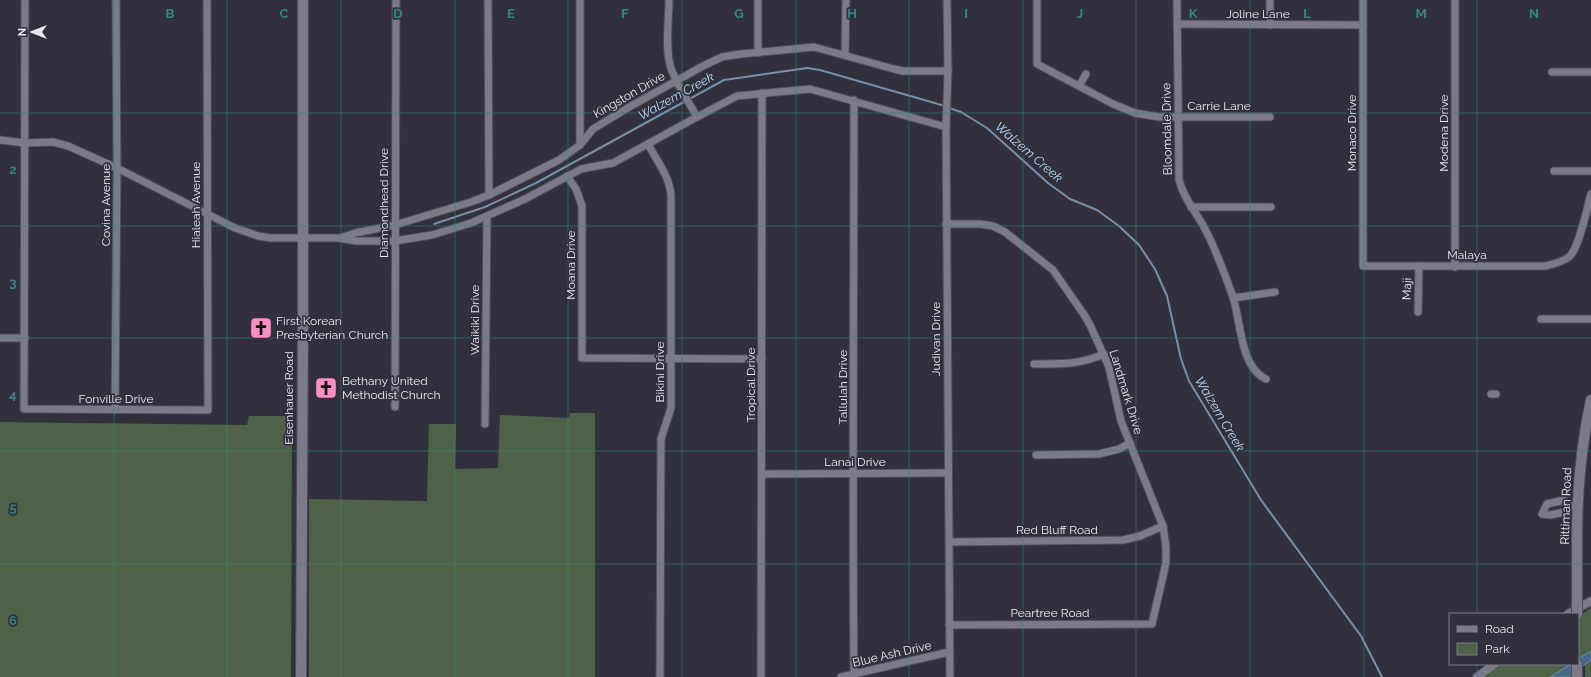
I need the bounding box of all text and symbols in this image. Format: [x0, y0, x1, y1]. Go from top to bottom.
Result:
text: B [166, 6, 175, 21]
text: C [280, 6, 289, 21]
text: D [393, 6, 403, 21]
text: E [507, 6, 515, 21]
text: F [621, 6, 629, 21]
text: G [734, 6, 744, 21]
text: H [847, 6, 857, 21]
text: I [964, 6, 968, 21]
text: J [1077, 6, 1083, 21]
text: K [1189, 6, 1198, 21]
text: L [1303, 6, 1311, 21]
text: M [1415, 6, 1427, 21]
text: N [1529, 6, 1539, 21]
street label: Joline Lane [1226, 7, 1290, 21]
north arrow [12, 12, 52, 52]
text: N [16, 28, 29, 36]
street label: Kingston Drive [591, 69, 667, 121]
water label: Walzem Creek [635, 69, 717, 123]
street label: Bloomdale Drive [1159, 83, 1175, 175]
street label: Modena Drive [1437, 94, 1451, 172]
street label: Monaco Drive [1345, 95, 1359, 171]
street label: Carrie Lane [1187, 99, 1251, 113]
water label: Walzem Creek [992, 119, 1066, 185]
street label: Diamondhead Drive [377, 148, 391, 258]
text: 2 [9, 162, 17, 177]
street label: Hialeah Avenue [189, 162, 203, 248]
street label: Covina Avenue [99, 164, 113, 246]
street label: Moana Drive [564, 230, 578, 300]
street label: Malaya [1447, 248, 1487, 262]
text: 3 [9, 275, 17, 290]
street label: Maji [1400, 278, 1414, 300]
street label: Waikiki Drive [468, 285, 482, 355]
street label: Judivan Drive [929, 302, 943, 376]
place label: First Korean Presbyterian Church [276, 314, 388, 342]
church icon: First Korean Presbyterian Church [248, 315, 274, 341]
street label: Bikini Drive [653, 342, 667, 402]
street label: Tropical Drive [744, 347, 758, 423]
street label: Landmark Drive [1106, 348, 1146, 436]
street label: Tallulah Drive [836, 350, 850, 424]
street label: Eisenhauer Road [282, 351, 296, 445]
place label: Bethany United Methodist Church [342, 374, 440, 402]
water label: Walzem Creek [1192, 374, 1248, 454]
church icon: Bethany United Methodist Church [313, 375, 339, 401]
text: 4 [9, 387, 17, 402]
street label: Fonville Drive [79, 392, 153, 406]
street label: Lanai Drive [824, 455, 886, 469]
street label: Rittiman Road [1558, 467, 1574, 545]
text: 5 [9, 500, 17, 515]
street label: Red Bluff Road [1016, 523, 1098, 537]
street label: Peartree Road [1010, 606, 1090, 620]
text: 6 [9, 613, 17, 628]
legend [1449, 613, 1579, 665]
text: Road [1485, 622, 1514, 636]
street label: Blue Ash Drive [851, 638, 933, 670]
text: Park [1485, 642, 1510, 656]

